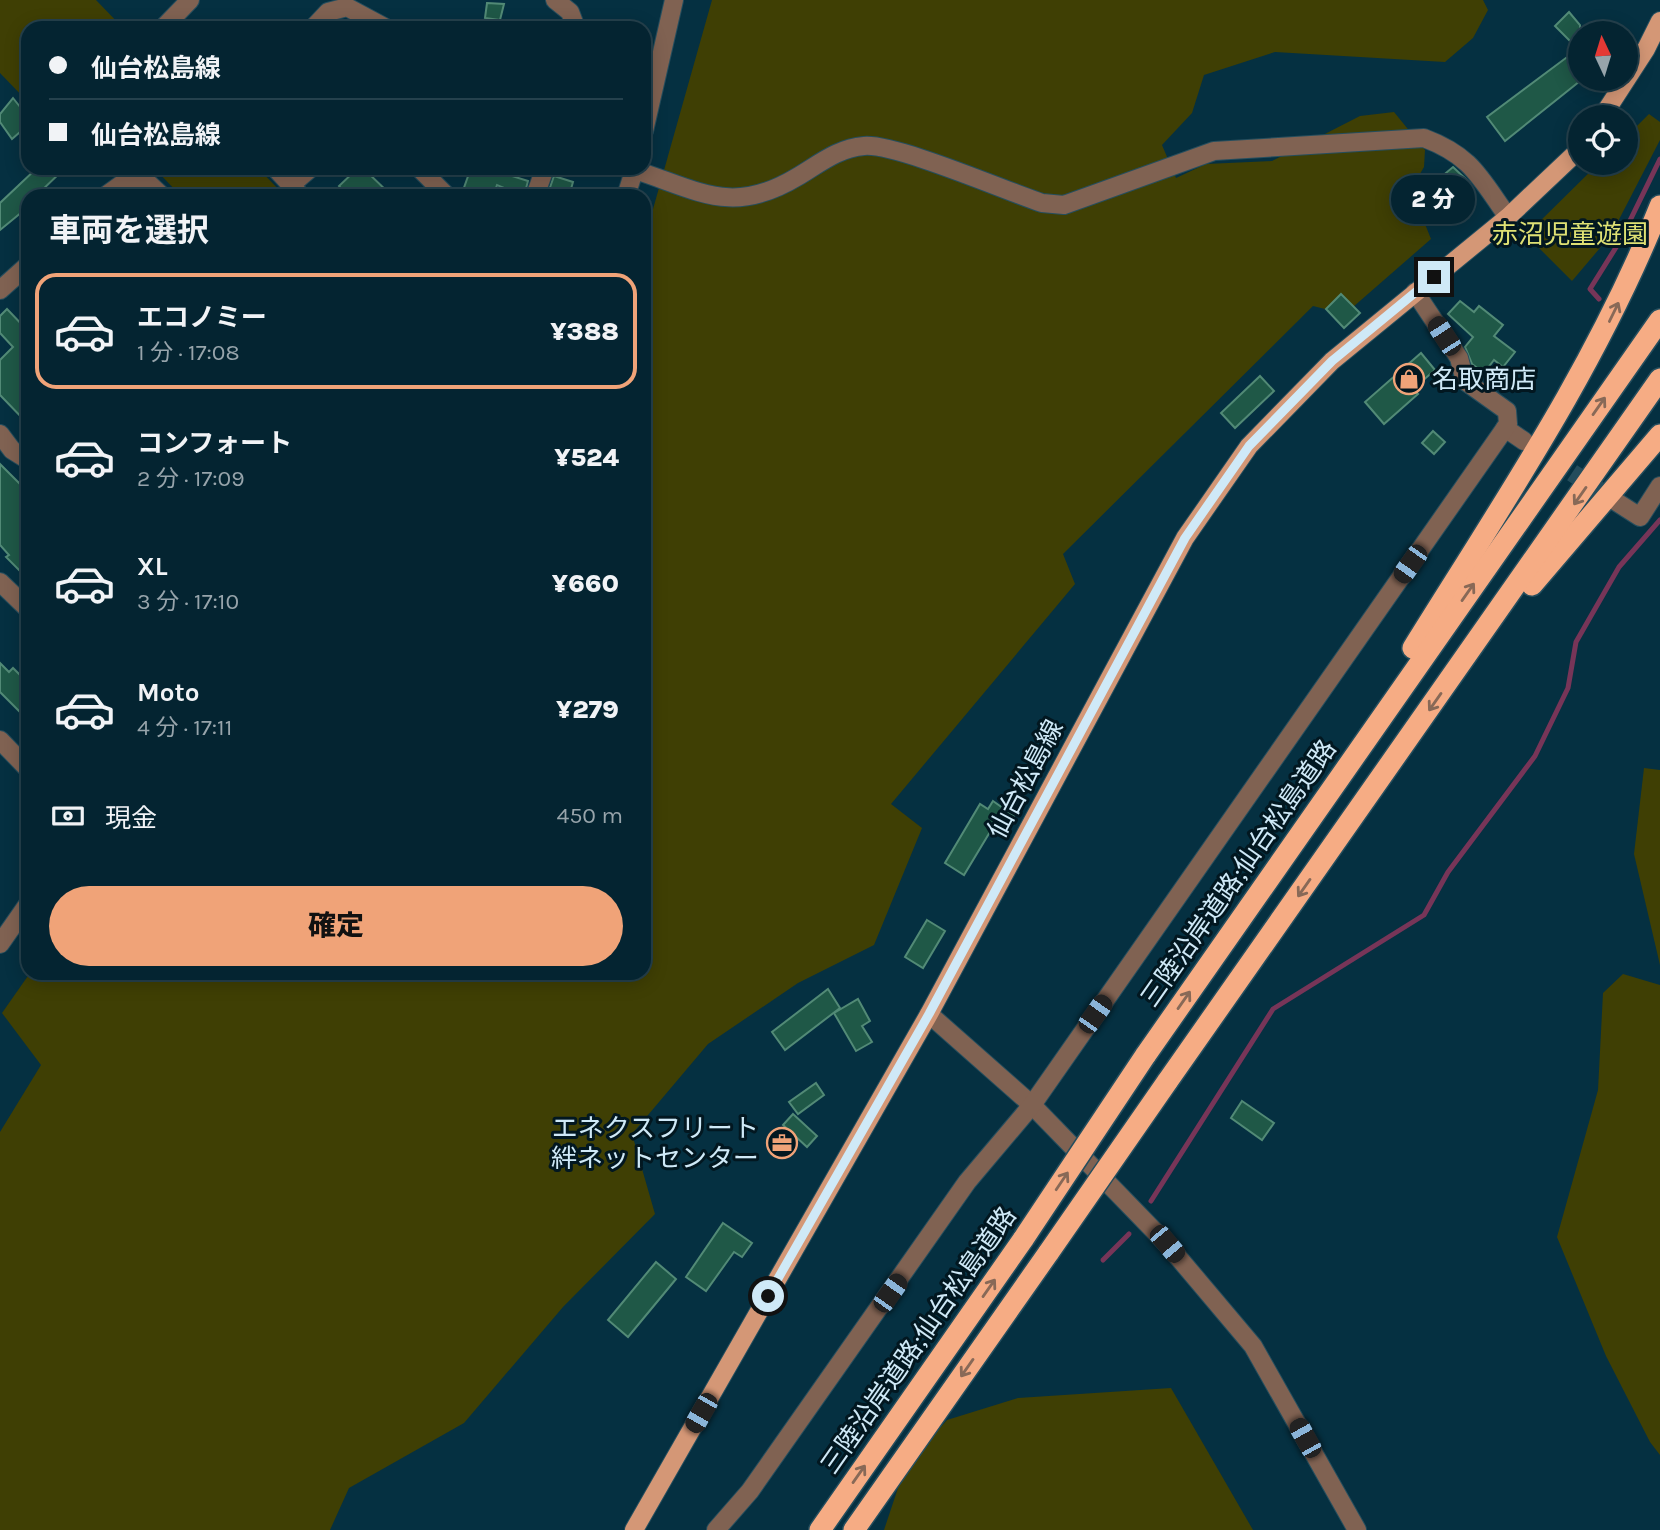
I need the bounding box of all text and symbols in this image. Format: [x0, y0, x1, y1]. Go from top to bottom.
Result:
north arrow [1568, 21, 1638, 91]
map controls [1568, 21, 1638, 175]
text: 仙台松島線 [91, 53, 221, 84]
button: locate [1568, 105, 1638, 175]
text: 仙台松島線 [91, 120, 221, 151]
callout: 2 分 [1392, 176, 1476, 224]
text: 2 分 [1411, 186, 1455, 213]
text: 車両を選択 [49, 212, 209, 249]
park label: 赤沼児童遊園 [1492, 219, 1648, 250]
route end [1418, 261, 1450, 293]
icon: car [53, 300, 116, 363]
text: エコノミー [137, 302, 267, 333]
one-way arrow [1607, 302, 1621, 323]
car [1424, 313, 1465, 359]
text: ¥388 [550, 316, 619, 347]
text: 1 分 · 17:08 [137, 339, 240, 366]
shop icon: 名取商店 [1392, 362, 1426, 396]
place label: 名取商店 [1432, 364, 1536, 395]
one-way arrow [1592, 397, 1606, 416]
icon: car [53, 426, 116, 489]
text: コンフォート [137, 428, 292, 459]
text: ¥524 [554, 442, 619, 473]
text: 2 分 · 17:09 [137, 465, 245, 492]
one-way arrow [1573, 486, 1587, 505]
car [1390, 541, 1431, 587]
text: XL [137, 551, 168, 582]
icon: car [53, 552, 116, 615]
text: ¥660 [552, 568, 619, 599]
one-way arrow [1461, 583, 1475, 602]
text: 3 分 · 17:10 [137, 588, 239, 615]
text: Moto [137, 677, 199, 708]
icon: car [53, 678, 116, 741]
one-way arrow [1428, 692, 1442, 711]
text: ¥279 [556, 694, 619, 725]
text: 4 分 · 17:11 [137, 714, 232, 741]
street label: 仙台松島線 [981, 715, 1070, 844]
street label: 三陸沿岸道路;仙台松島道路 [1134, 734, 1343, 1013]
icon: cash [49, 797, 87, 835]
text: 450 m [557, 802, 623, 829]
text: 現金 [105, 803, 157, 834]
one-way arrow [1297, 878, 1311, 897]
button: 確定 [49, 886, 623, 966]
car [1075, 991, 1116, 1037]
one-way arrow [1177, 991, 1191, 1010]
place label: エネクスフリート 絆ネットセンター [551, 1113, 759, 1174]
office icon: エネクスフリート 絆ネットセンター [765, 1126, 799, 1160]
one-way arrow [1055, 1172, 1069, 1192]
street label: 三陸沿岸道路;仙台松島道路 [814, 1201, 1023, 1480]
car [1146, 1221, 1189, 1267]
car [870, 1270, 911, 1316]
one-way arrow [982, 1278, 996, 1298]
route start [752, 1280, 784, 1312]
one-way arrow [960, 1358, 974, 1377]
car [682, 1390, 721, 1436]
car [1286, 1415, 1325, 1461]
one-way arrow [852, 1465, 866, 1484]

